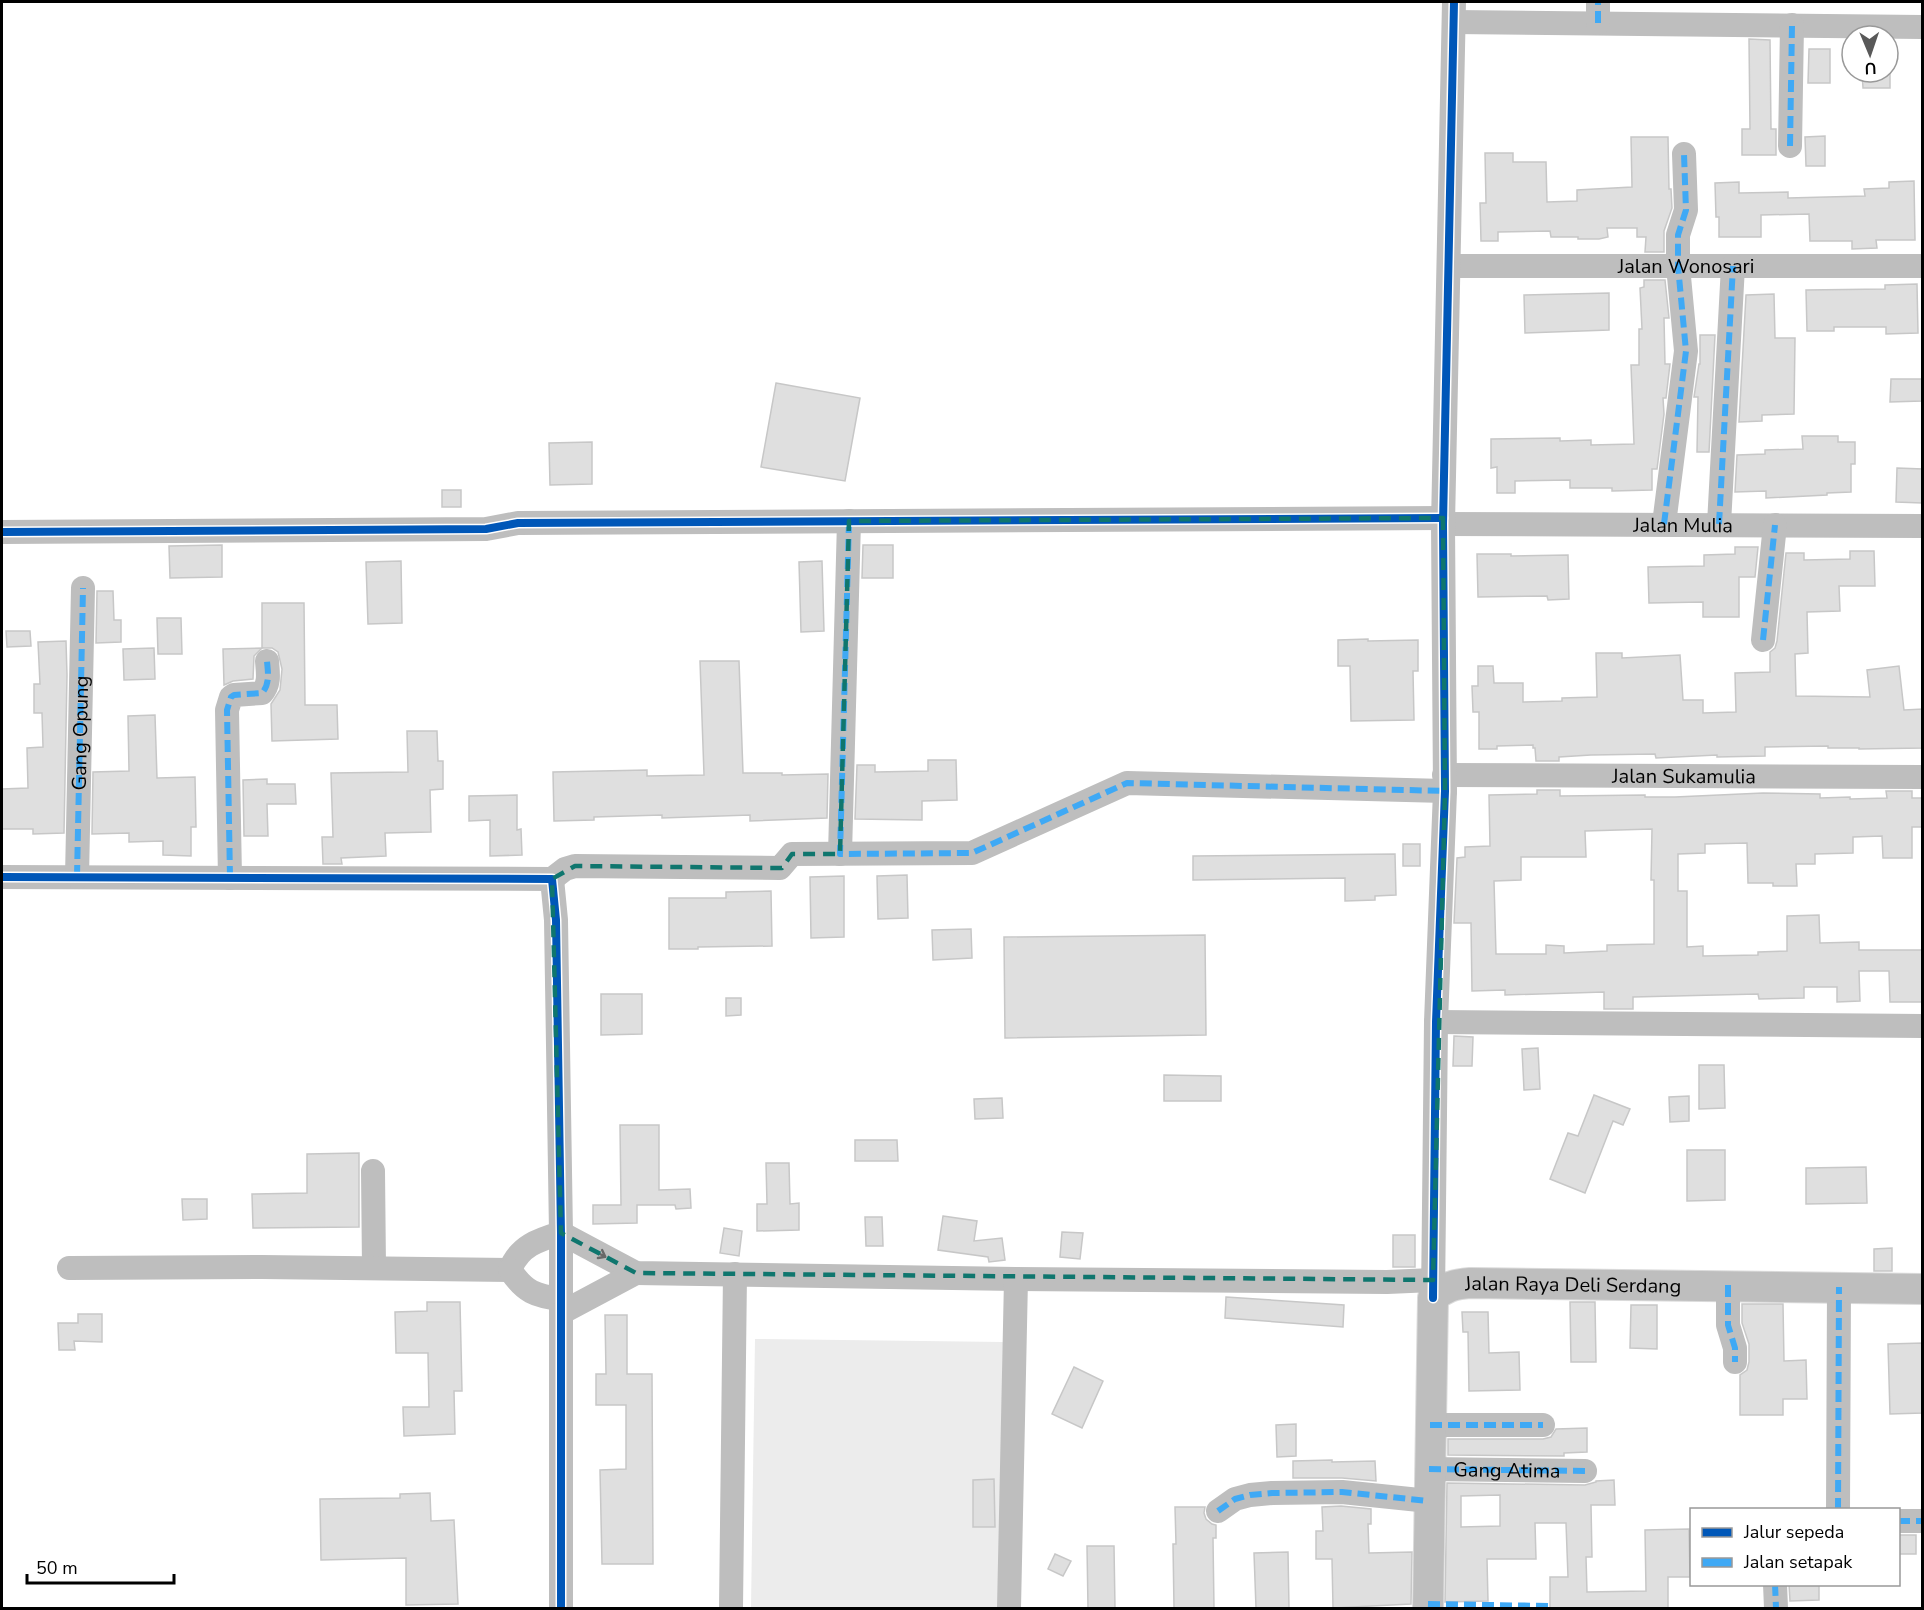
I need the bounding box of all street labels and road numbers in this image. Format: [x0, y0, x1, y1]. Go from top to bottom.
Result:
street label: Jalan Wonosari [1617, 253, 1754, 280]
street label: Jalan Mulia [1632, 512, 1733, 539]
street label: Gang Opung [66, 675, 95, 791]
street label: Jalan Sukamulia [1611, 763, 1756, 790]
street label: Jalan Raya Deli Serdang [1463, 1270, 1681, 1300]
street label: Gang Atima [1453, 1456, 1561, 1485]

